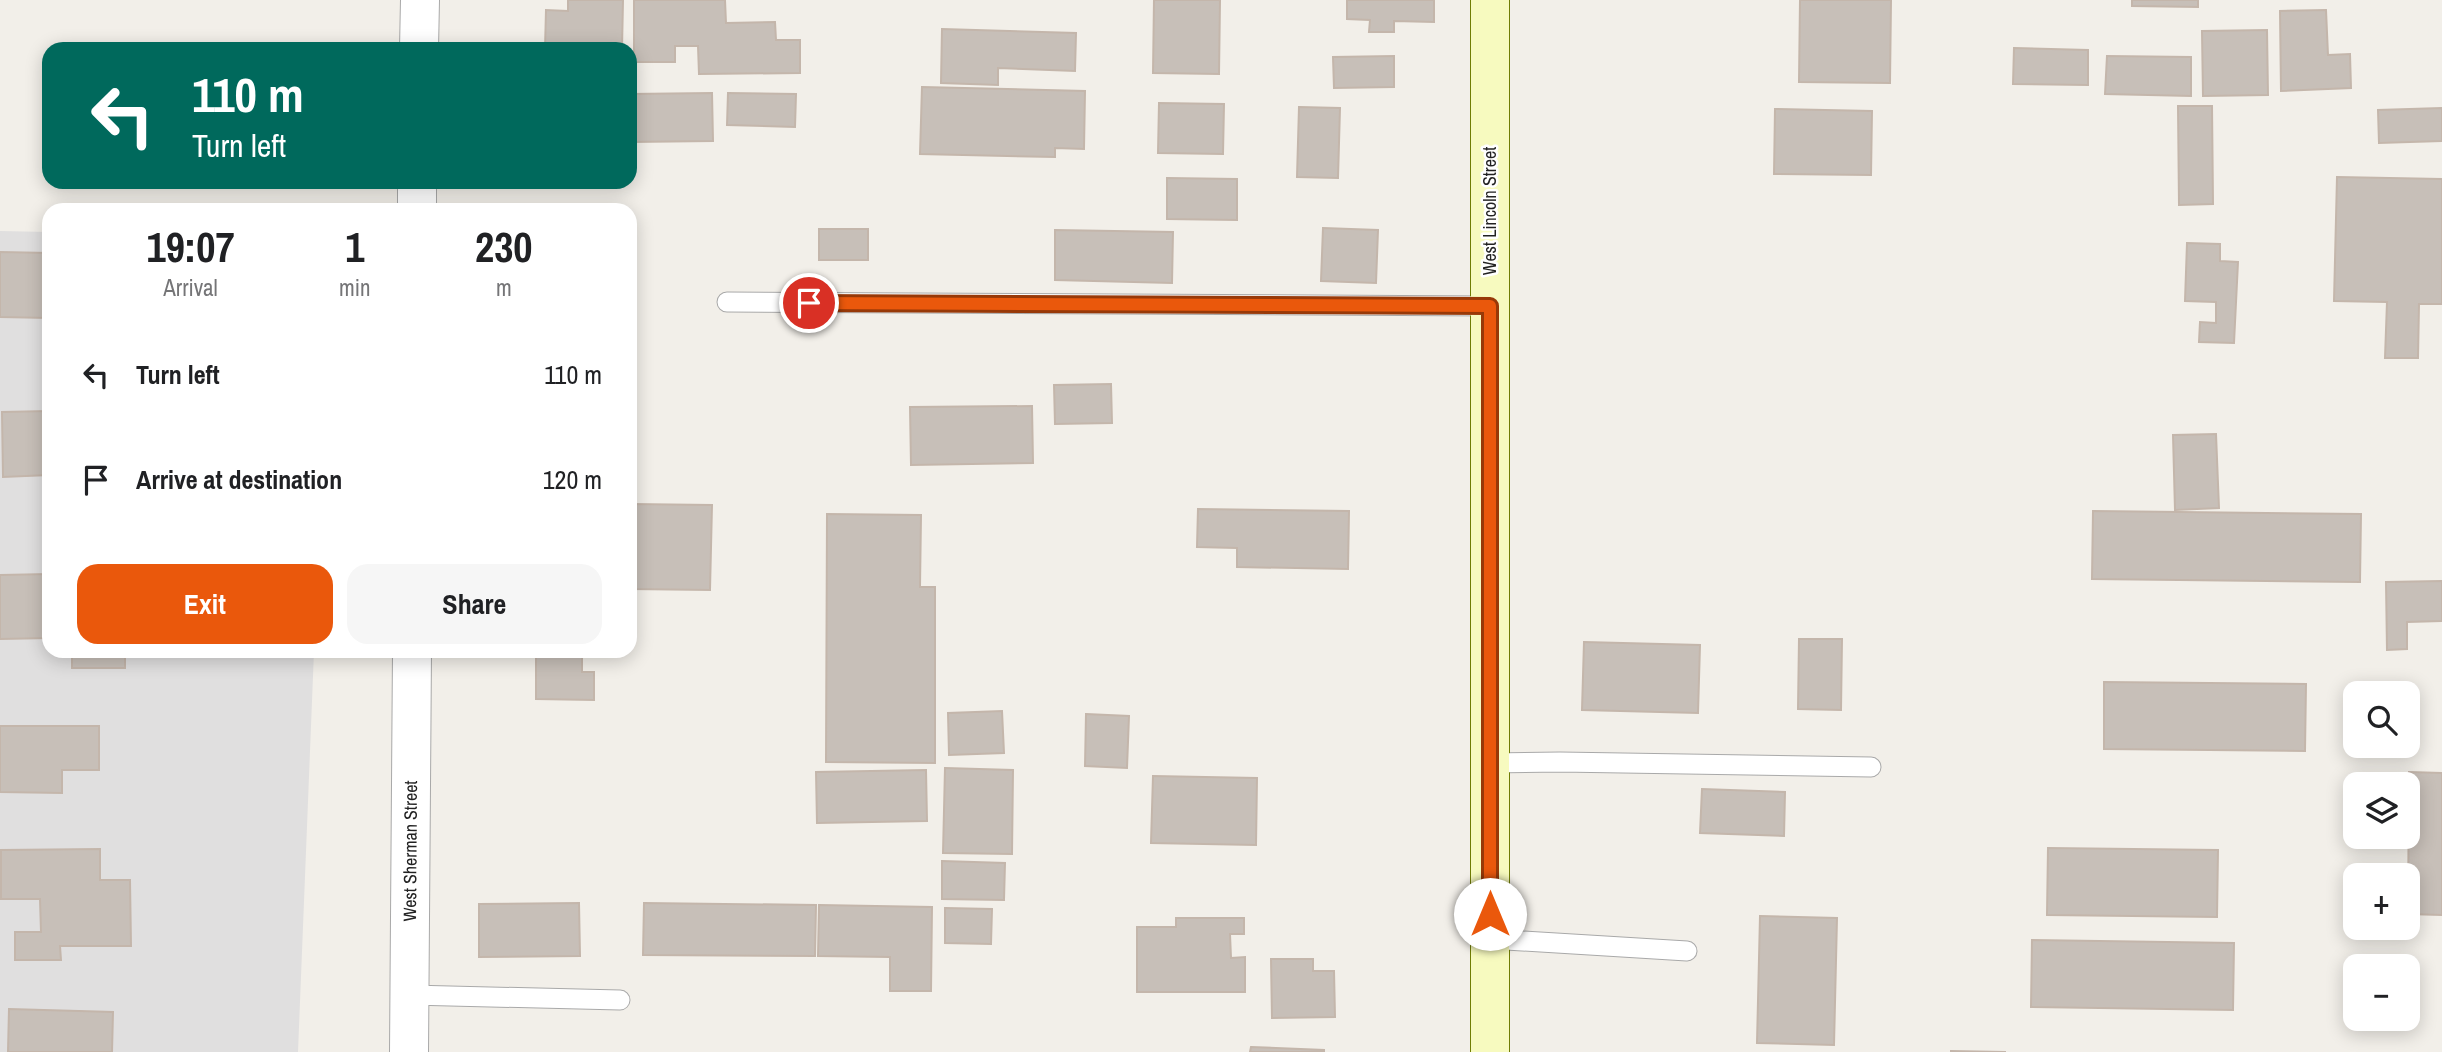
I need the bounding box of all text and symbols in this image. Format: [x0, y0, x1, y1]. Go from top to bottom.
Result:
text: 110 m [192, 61, 304, 127]
icon: left [77, 70, 168, 161]
text: Turn left [192, 124, 286, 167]
street label: West Lincoln Street [1477, 147, 1502, 275]
text: 19:07 [147, 219, 235, 275]
text: 1 [345, 219, 364, 275]
text: 230 [475, 219, 533, 275]
text: Arrival [163, 272, 218, 303]
text: min [339, 272, 371, 303]
text: m [496, 272, 512, 303]
pin [779, 273, 839, 333]
icon: arrive [790, 284, 828, 322]
icon: left [77, 356, 115, 394]
text: Turn left [136, 357, 220, 392]
text: 110 m [544, 357, 602, 392]
icon: arrive [77, 461, 115, 499]
text: Arrive at destination [136, 462, 342, 497]
text: 120 m [543, 462, 602, 497]
button: Exit [77, 564, 333, 644]
button: Share [347, 564, 602, 644]
map controls [2343, 681, 2420, 1031]
button: search [2343, 681, 2420, 758]
button: layers [2343, 772, 2420, 849]
street label: West Sherman Street [397, 780, 423, 922]
button: + [2343, 863, 2420, 940]
position arrow [1453, 877, 1527, 951]
button: − [2343, 954, 2420, 1031]

